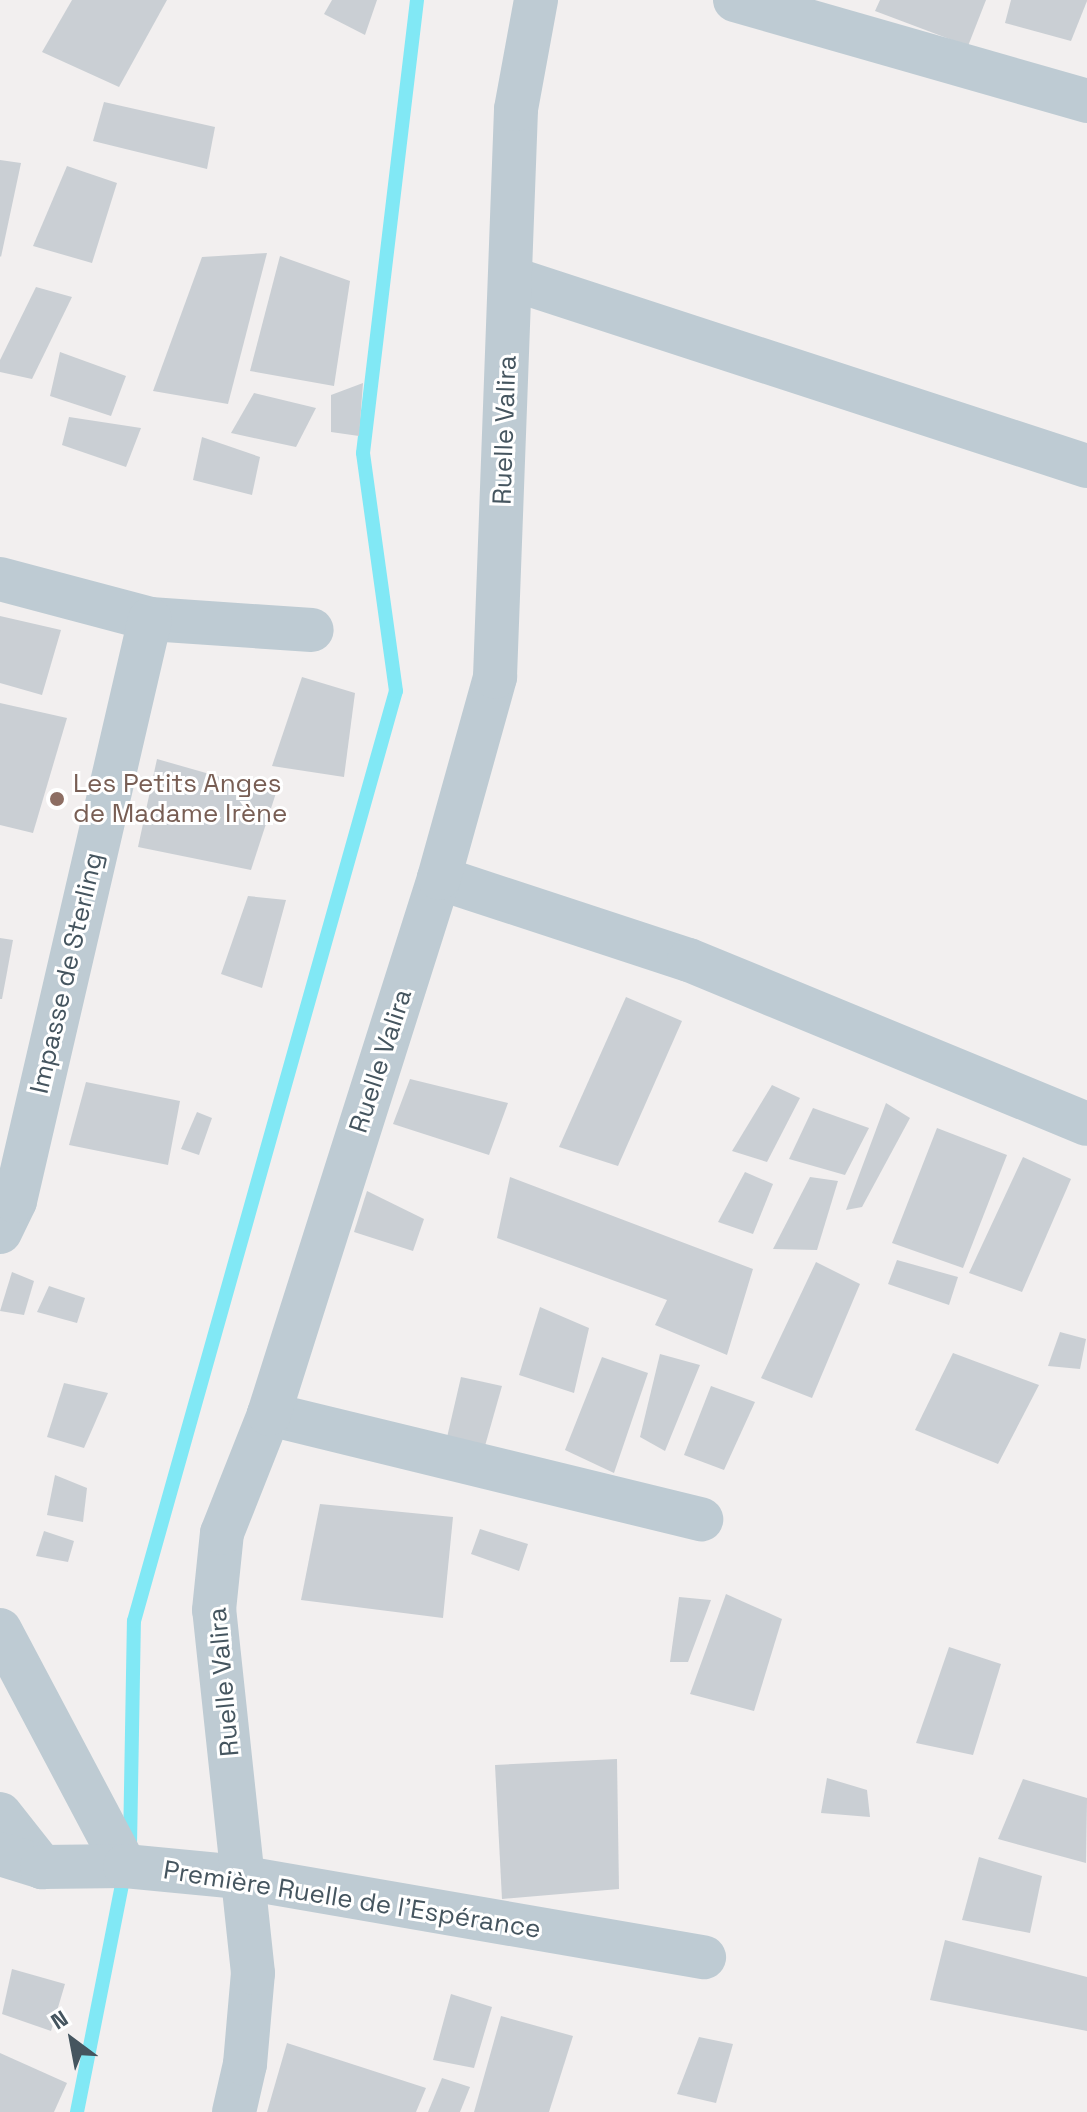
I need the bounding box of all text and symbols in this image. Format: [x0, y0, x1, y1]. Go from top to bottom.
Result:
street label: Ruelle Valira [487, 355, 523, 505]
place label: Les Petits Anges de Madame Irène [73, 768, 287, 830]
marker: Les Petits Anges de Madame Irène [48, 790, 66, 808]
street label: Impasse de Sterling [24, 849, 110, 1097]
street label: Ruelle Valira [343, 985, 419, 1137]
street label: Ruelle Valira [202, 1606, 246, 1758]
street label: Première Ruelle de l'Espérance [161, 1855, 543, 1945]
north arrow [32, 2000, 112, 2080]
text: N [46, 2004, 73, 2035]

